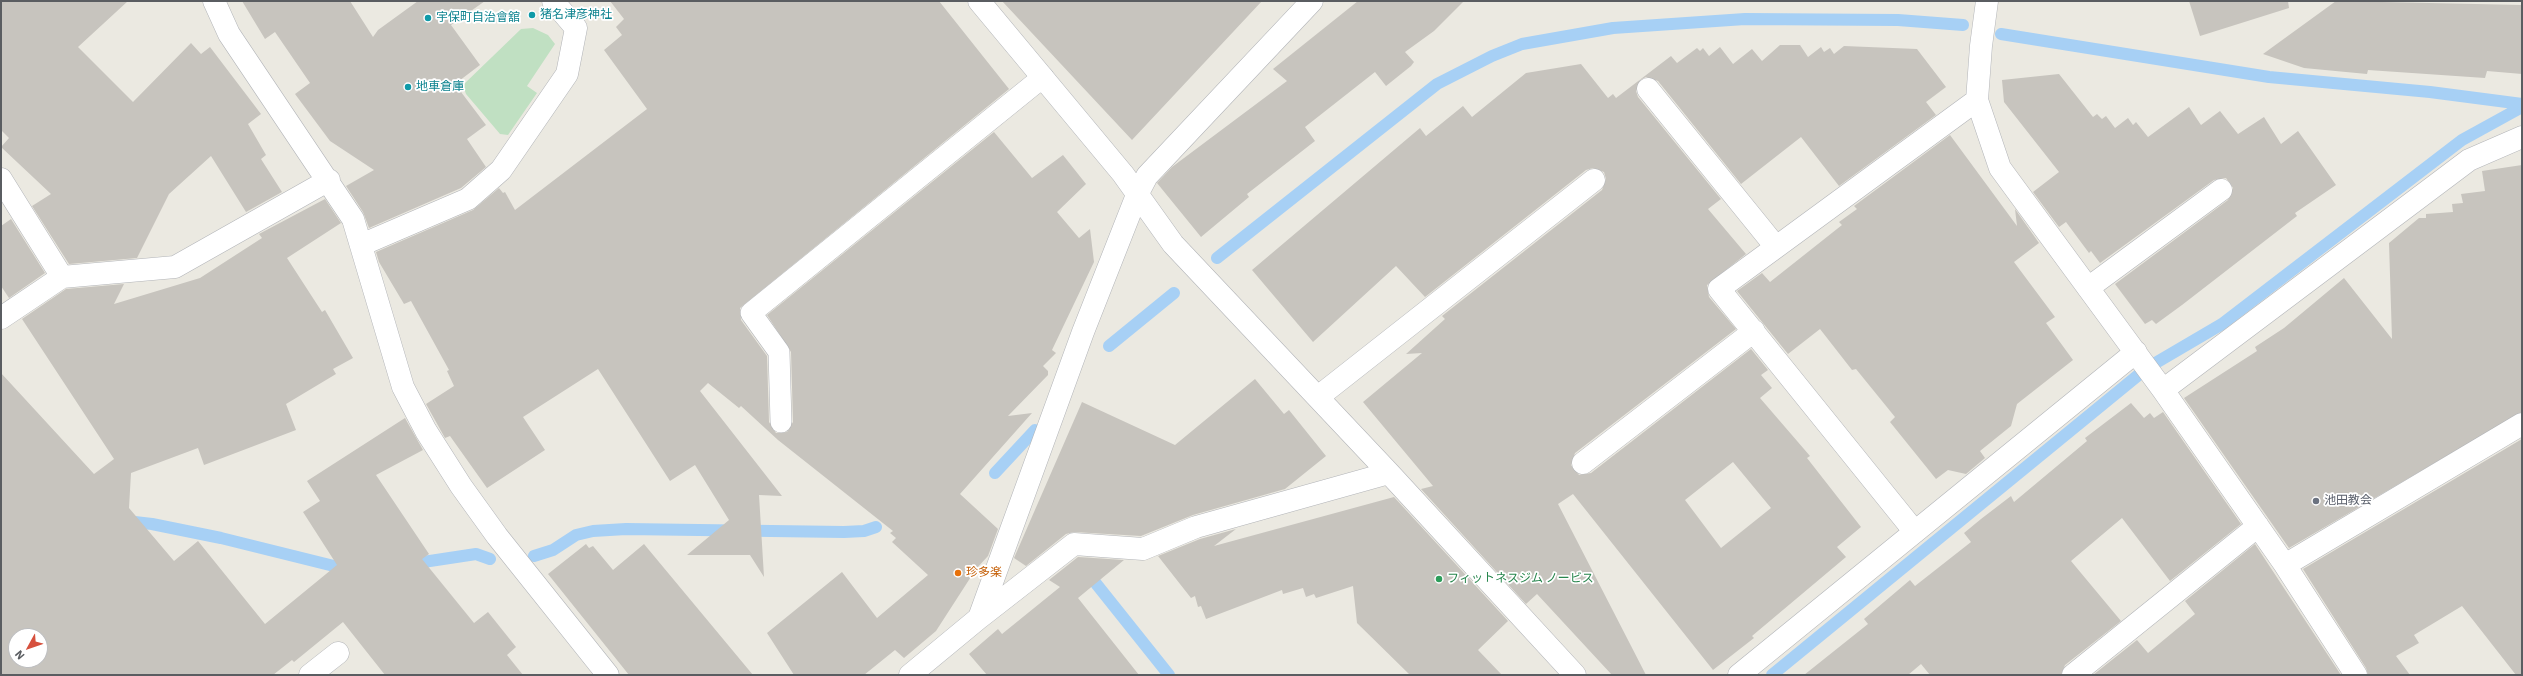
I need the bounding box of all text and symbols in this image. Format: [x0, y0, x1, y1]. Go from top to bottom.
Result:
place label: 猪名津彦神社 [540, 8, 612, 22]
marker: 猪名津彦神社 [527, 10, 537, 20]
place label: 宇保町自治會舘 [436, 11, 520, 25]
marker: 宇保町自治會舘 [423, 13, 433, 23]
place label: 地車倉庫 [416, 80, 464, 94]
marker: 地車倉庫 [403, 82, 413, 92]
place label: 池田教会 [2324, 494, 2372, 508]
marker: 池田教会 [2311, 496, 2321, 506]
place label: 珍多楽 [966, 566, 1002, 580]
marker: 珍多楽 [953, 568, 963, 578]
place label: フィットネスジム ノービス [1447, 572, 1594, 586]
marker: フィットネスジム ノービス [1434, 574, 1444, 584]
north arrow [8, 628, 48, 668]
text: N [12, 648, 27, 663]

